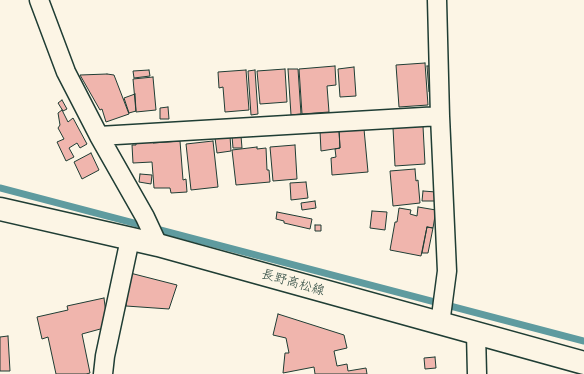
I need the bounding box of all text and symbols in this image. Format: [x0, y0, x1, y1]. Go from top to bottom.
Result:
street label: 長野高松線 [260, 267, 326, 299]

